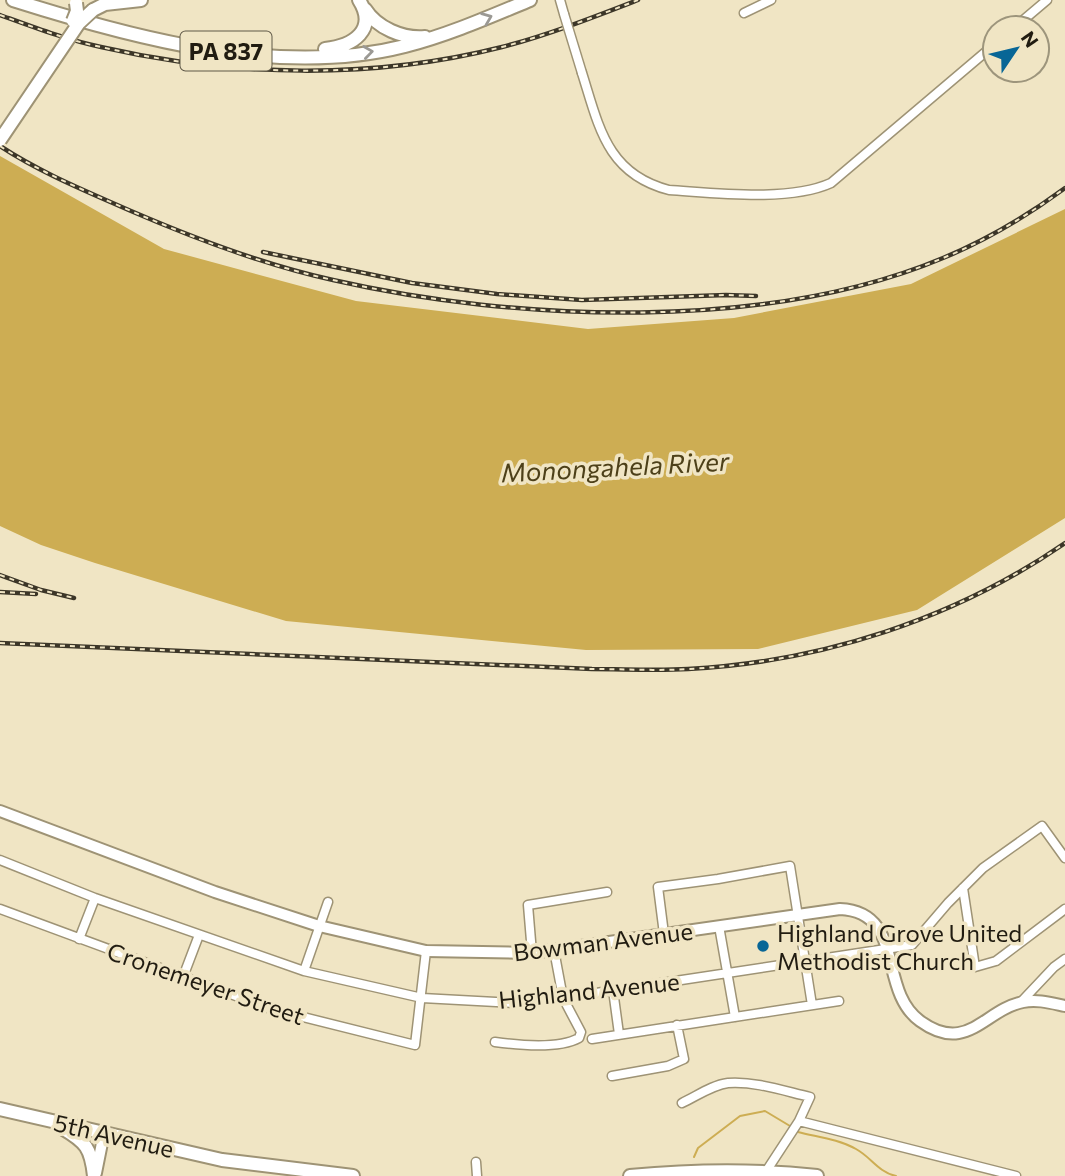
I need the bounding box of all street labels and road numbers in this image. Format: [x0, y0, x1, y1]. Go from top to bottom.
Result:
road number: PA 837 [180, 32, 272, 70]
street label: Bowman Avenue [512, 916, 694, 966]
street label: Cronemeyer Street [104, 936, 308, 1030]
street label: Highland Avenue [497, 966, 681, 1014]
street label: 5th Avenue [51, 1107, 177, 1163]

